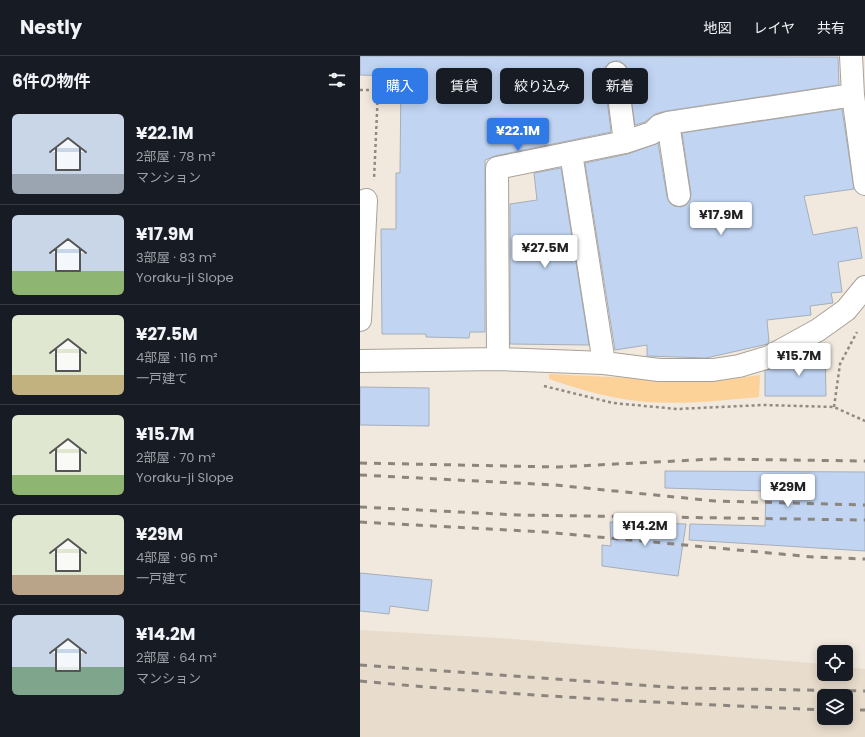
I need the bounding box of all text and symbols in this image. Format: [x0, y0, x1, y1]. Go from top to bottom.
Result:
text: Nestly [20, 14, 82, 41]
text: 地図 [703, 18, 731, 38]
text: レイヤ [753, 18, 795, 38]
text: 共有 [817, 18, 845, 38]
chip: 購入 [372, 68, 428, 104]
chip: 賃貸 [436, 68, 492, 104]
chip: 絞り込み [500, 68, 584, 104]
chip: 新着 [592, 68, 648, 104]
text: 6件の物件 [12, 69, 91, 93]
icon: filters [326, 69, 348, 91]
pin: ¥22.1M [485, 118, 551, 152]
text: ¥22.1M [136, 121, 194, 145]
text: ¥22.1M [496, 121, 540, 140]
icon: home [44, 130, 92, 178]
text: 2部屋 · 78 m² [136, 147, 216, 166]
text: マンション [136, 168, 201, 187]
pin: ¥17.9M [688, 202, 754, 236]
text: ¥17.9M [699, 205, 743, 224]
text: ¥17.9M [136, 222, 194, 246]
icon: home [44, 231, 92, 279]
pin: ¥27.5M [512, 235, 578, 269]
text: ¥27.5M [521, 238, 569, 257]
text: 3部屋 · 83 m² [136, 248, 216, 267]
text: Yoraku-ji Slope [136, 268, 234, 287]
text: ¥27.5M [136, 322, 198, 346]
icon: home [44, 331, 92, 379]
pin: ¥15.7M [766, 343, 832, 377]
text: ¥15.7M [777, 346, 821, 365]
text: 4部屋 · 116 m² [136, 348, 218, 367]
text: 一戸建て [136, 369, 188, 388]
text: ¥15.7M [136, 422, 194, 446]
icon: home [44, 431, 92, 479]
text: 2部屋 · 70 m² [136, 448, 216, 467]
text: Yoraku-ji Slope [136, 468, 234, 487]
pin: ¥29M [764, 474, 812, 508]
text: ¥29M [770, 477, 806, 496]
pin: ¥14.2M [612, 513, 678, 547]
text: ¥14.2M [622, 516, 668, 535]
text: ¥29M [136, 522, 183, 546]
icon: home [44, 531, 92, 579]
text: 4部屋 · 96 m² [136, 548, 217, 567]
text: 一戸建て [136, 569, 188, 588]
text: ¥14.2M [136, 622, 195, 646]
icon: home [44, 631, 92, 679]
map controls [817, 645, 853, 725]
button: locate [817, 645, 853, 681]
text: 2部屋 · 64 m² [136, 648, 217, 667]
text: マンション [136, 669, 201, 688]
button: layers [817, 689, 853, 725]

